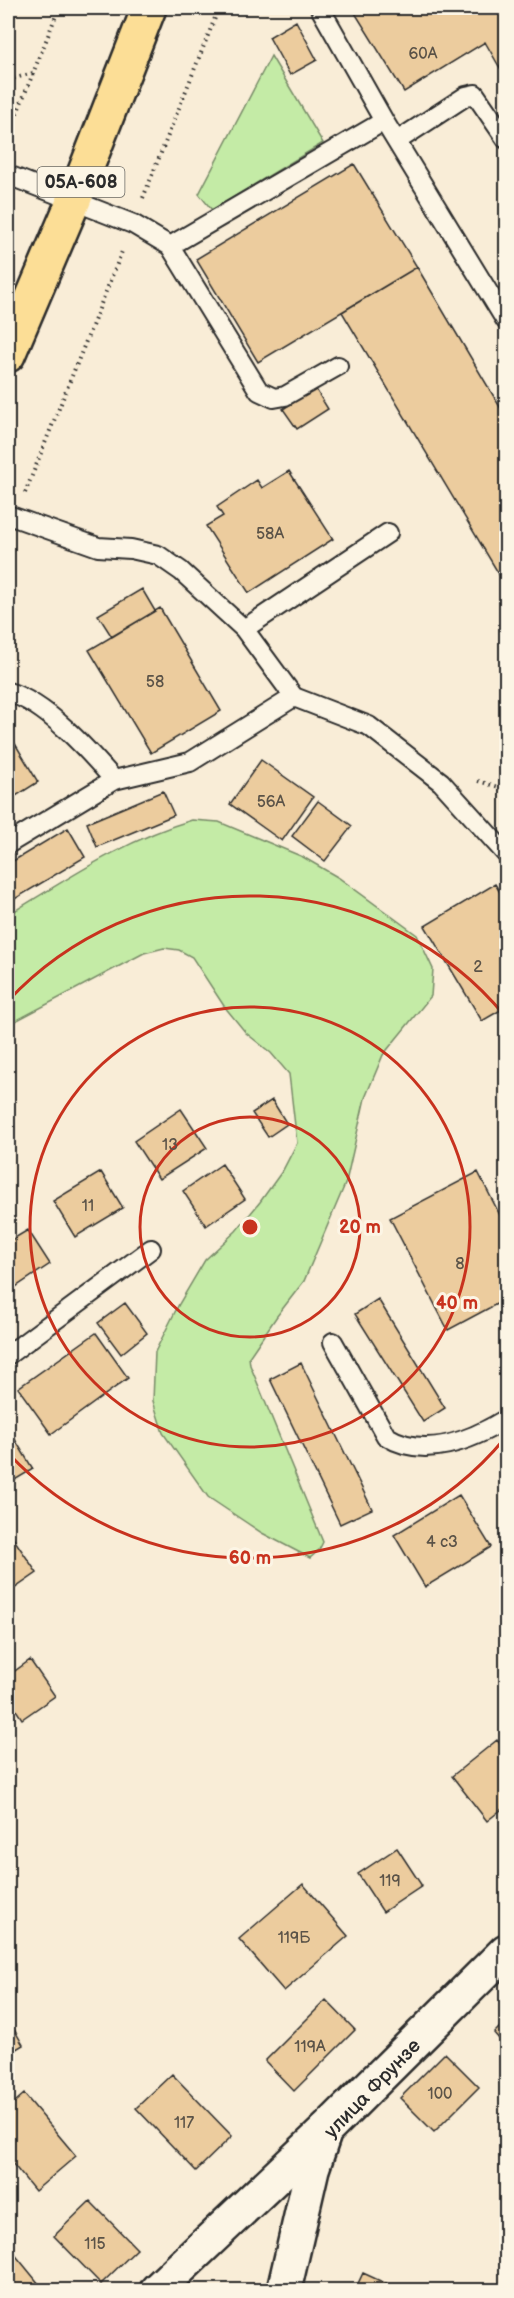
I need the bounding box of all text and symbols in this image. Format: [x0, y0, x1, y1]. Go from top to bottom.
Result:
house number: 60А [409, 45, 438, 64]
road number: 05А-608 [38, 167, 124, 197]
house number: 58А [256, 525, 284, 544]
house number: 58 [146, 673, 164, 692]
house number: 56А [257, 793, 286, 812]
house number: 2 [473, 958, 483, 977]
house number: 13 [162, 1136, 178, 1155]
house number: 11 [82, 1197, 94, 1216]
centre of rings [240, 1217, 260, 1237]
text: 20 m [339, 1217, 381, 1238]
house number: 8 [455, 1255, 465, 1274]
text: 40 m [436, 1293, 478, 1314]
house number: 4 с3 [426, 1533, 458, 1552]
text: 60 m [229, 1548, 271, 1569]
house number: 119 [379, 1872, 401, 1891]
house number: 119Б [278, 1929, 311, 1948]
street label: улица Фрунзе [319, 2034, 426, 2143]
house number: 119А [294, 2038, 326, 2057]
house number: 100 [427, 2085, 453, 2104]
house number: 117 [174, 2114, 194, 2133]
house number: 115 [84, 2235, 106, 2254]

